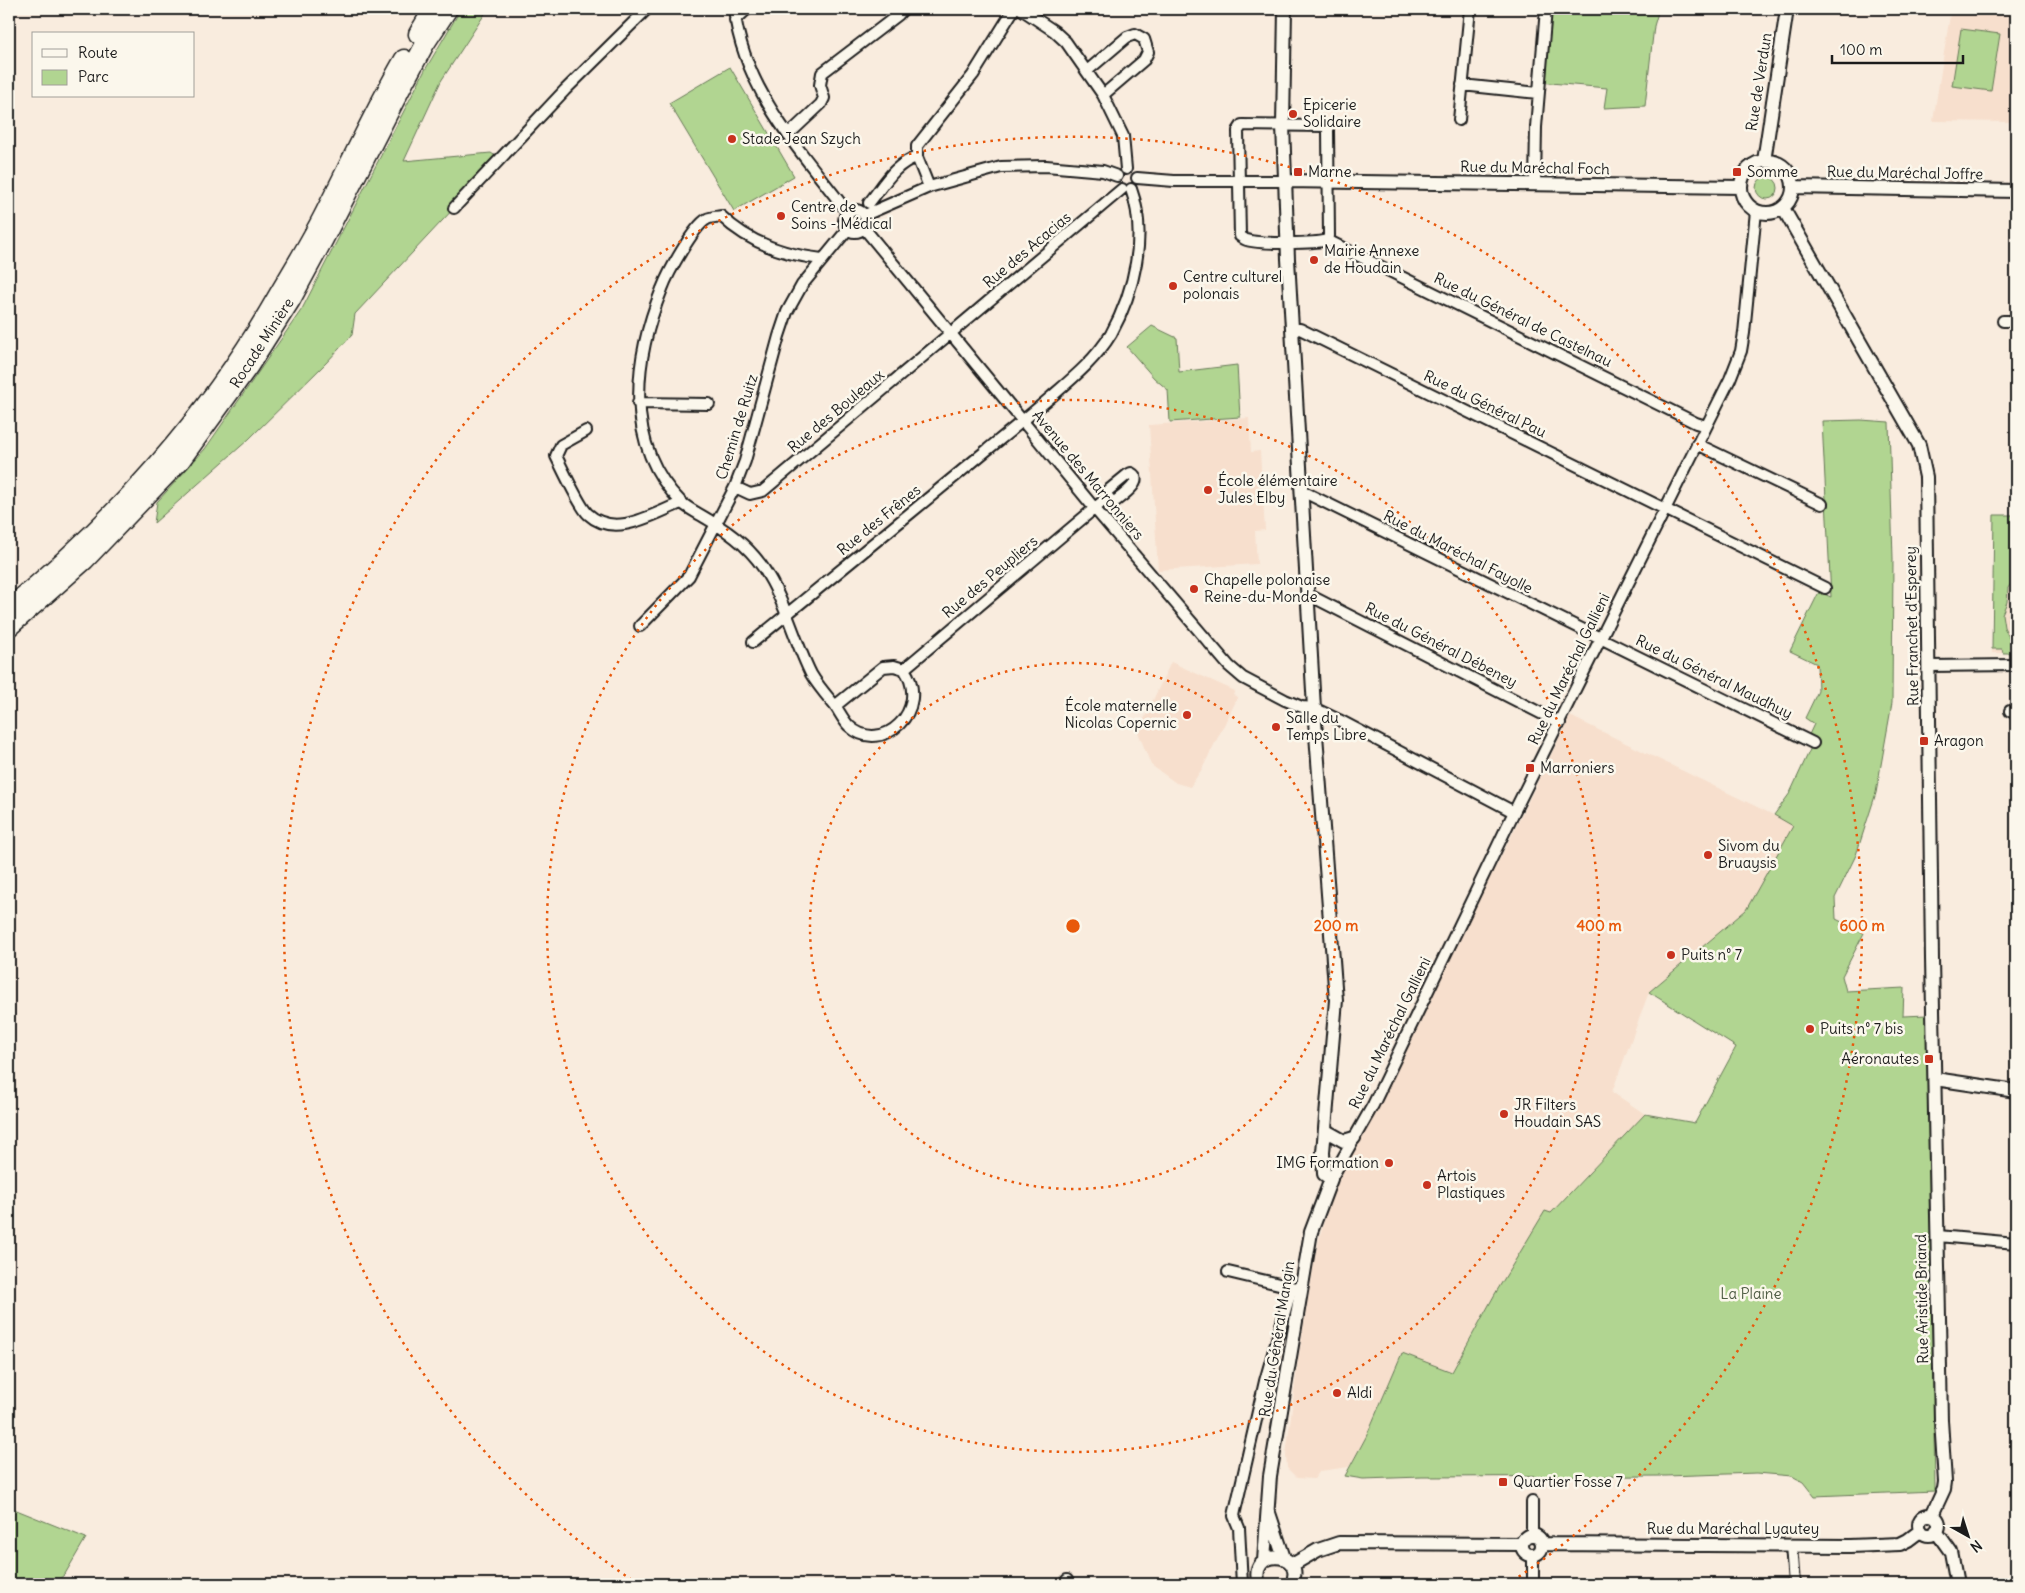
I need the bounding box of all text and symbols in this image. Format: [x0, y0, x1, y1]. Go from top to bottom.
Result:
street label: Rue de Verdun [1741, 31, 1776, 132]
legend [32, 32, 195, 98]
scale bar [1832, 32, 1964, 64]
text: 100 m [1840, 40, 1882, 59]
text: Route [78, 43, 118, 62]
text: Parc [78, 67, 109, 86]
place label: Epicerie Solidaire [1303, 95, 1361, 131]
marker: Epicerie Solidaire [1287, 108, 1299, 120]
place label: Stade Jean Szych [742, 129, 861, 148]
marker: Stade Jean Szych [726, 133, 738, 145]
street label: Rue du Maréchal Foch [1460, 157, 1610, 178]
place label: Marne [1308, 162, 1352, 181]
place label: Somme [1747, 162, 1798, 181]
street label: Rue du Maréchal Joffre [1827, 162, 1983, 183]
marker: Marne [1292, 166, 1304, 178]
marker: Somme [1731, 166, 1743, 178]
place label: Centre de Soins - Médical [791, 197, 892, 233]
street label: Rue des Acacias [979, 207, 1075, 292]
marker: Centre de Soins - Médical [775, 210, 787, 222]
place label: Mairie Annexe de Houdain [1324, 241, 1419, 277]
marker: Mairie Annexe de Houdain [1308, 254, 1320, 266]
place label: Centre culturel polonais [1183, 267, 1282, 303]
street label: Rue du Général de Castelnau [1431, 268, 1616, 371]
marker: Centre culturel polonais [1167, 280, 1179, 292]
street label: Rocade Minière [225, 294, 298, 391]
street label: Rue des Bouleaux [784, 364, 888, 456]
street label: Rue du Général Pau [1421, 366, 1550, 442]
street label: Chemin de Ruitz [711, 372, 762, 482]
street label: Avenue des Marronniers [1028, 406, 1148, 544]
place label: École élémentaire Jules Elby [1218, 471, 1338, 507]
street label: Rue des Frênes [833, 480, 925, 559]
marker: École élémentaire Jules Elby [1202, 484, 1214, 496]
street label: Rue du Maréchal Fayolle [1380, 506, 1536, 598]
street label: Rue des Peupliers [938, 531, 1041, 622]
street label: Rue Franchet d'Esperey [1901, 546, 1922, 706]
place label: Chapelle polonaise Reine-du-Monde [1204, 570, 1330, 606]
marker: Chapelle polonaise Reine-du-Monde [1188, 583, 1200, 595]
street label: Rue du Maréchal Gallieni [1523, 590, 1614, 748]
street label: Rue du Général Débeney [1362, 598, 1521, 691]
street label: Rue du Général Maudhuy [1633, 630, 1796, 723]
place label: École maternelle Nicolas Copernic [1065, 696, 1177, 732]
place label: Salle du Temps Libre [1286, 708, 1367, 744]
marker: École maternelle Nicolas Copernic [1181, 709, 1193, 721]
marker: Salle du Temps Libre [1270, 721, 1282, 733]
place label: Aragon [1934, 731, 1984, 750]
marker: Aragon [1918, 735, 1930, 747]
place label: Marroniers [1540, 758, 1614, 777]
marker: Marroniers [1524, 762, 1536, 774]
place label: Sivom du Bruaysis [1718, 836, 1780, 872]
marker: Sivom du Bruaysis [1702, 849, 1714, 861]
text: 200 m [1314, 916, 1358, 935]
text: 400 m [1576, 916, 1622, 935]
text: 600 m [1839, 916, 1885, 935]
centre of rings [1064, 917, 1082, 935]
place label: Puits n° 7 [1681, 945, 1742, 964]
marker: Puits n° 7 [1665, 949, 1677, 961]
street label: Rue du Maréchal Gallieni [1344, 954, 1435, 1112]
place label: Puits n° 7 bis [1820, 1019, 1903, 1038]
marker: Puits n° 7 bis [1804, 1023, 1816, 1035]
place label: Aéronautes [1841, 1049, 1919, 1068]
marker: Aéronautes [1923, 1053, 1935, 1065]
place label: JR Filters Houdain SAS [1514, 1095, 1601, 1131]
marker: JR Filters Houdain SAS [1498, 1108, 1510, 1120]
place label: IMG Formation [1276, 1153, 1379, 1172]
marker: IMG Formation [1383, 1157, 1395, 1169]
place label: Artois Plastiques [1437, 1166, 1505, 1202]
marker: Artois Plastiques [1421, 1179, 1433, 1191]
street label: Rue Aristide Briand [1911, 1234, 1932, 1364]
street label: Rue du Général Mangin [1255, 1259, 1298, 1418]
park label: La Plaine [1720, 1284, 1782, 1303]
place label: Aldi [1347, 1383, 1372, 1402]
marker: Aldi [1331, 1387, 1343, 1399]
place label: Quartier Fosse 7 [1513, 1472, 1623, 1491]
marker: Quartier Fosse 7 [1497, 1476, 1509, 1488]
north arrow [1942, 1510, 1992, 1560]
street label: Rue du Maréchal Lyautey [1647, 1519, 1819, 1538]
text: N [1967, 1536, 1986, 1556]

